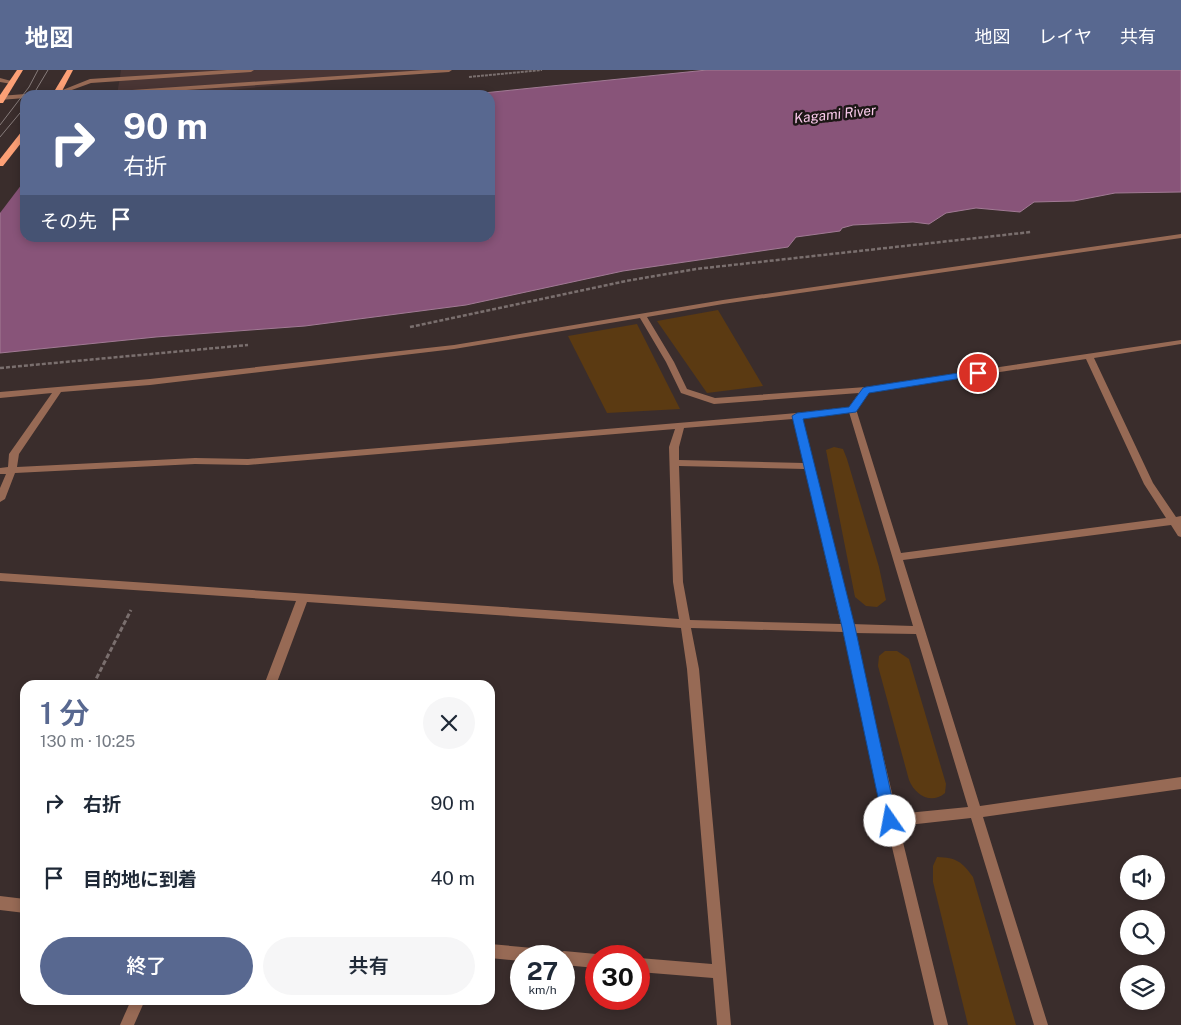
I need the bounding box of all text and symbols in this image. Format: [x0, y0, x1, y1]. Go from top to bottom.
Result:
text: 地図 [25, 23, 73, 51]
text: 地図 [975, 26, 1011, 47]
text: レイヤ [1039, 26, 1092, 47]
text: 共有 [1120, 26, 1156, 47]
water label: Kagami River [793, 102, 878, 126]
text: 90 m [123, 106, 208, 147]
icon: right [40, 110, 105, 175]
text: 右折 [123, 153, 167, 179]
icon: arrive [107, 205, 135, 233]
text: その先 [40, 210, 97, 232]
pin [957, 352, 999, 394]
icon: arrive [964, 359, 992, 387]
text: 1 分 [40, 695, 90, 731]
button: close [423, 697, 475, 749]
text: 130 m · 10:25 [40, 732, 135, 751]
icon: right [40, 789, 68, 817]
text: 90 m [431, 792, 475, 814]
text: 右折 [83, 793, 121, 815]
position arrow [863, 794, 915, 846]
map controls [1120, 855, 1165, 1010]
button: sound [1120, 855, 1165, 900]
icon: arrive [40, 864, 68, 892]
text: 40 m [430, 867, 475, 889]
text: 目的地に到着 [83, 868, 197, 890]
button: search [1120, 910, 1165, 955]
button: 終了 [40, 937, 253, 995]
button: 共有 [263, 937, 475, 995]
speed limit sign: 30 [585, 945, 650, 1010]
text: 27 [527, 956, 558, 986]
button: layers [1120, 965, 1165, 1010]
text: km/h [528, 983, 557, 997]

